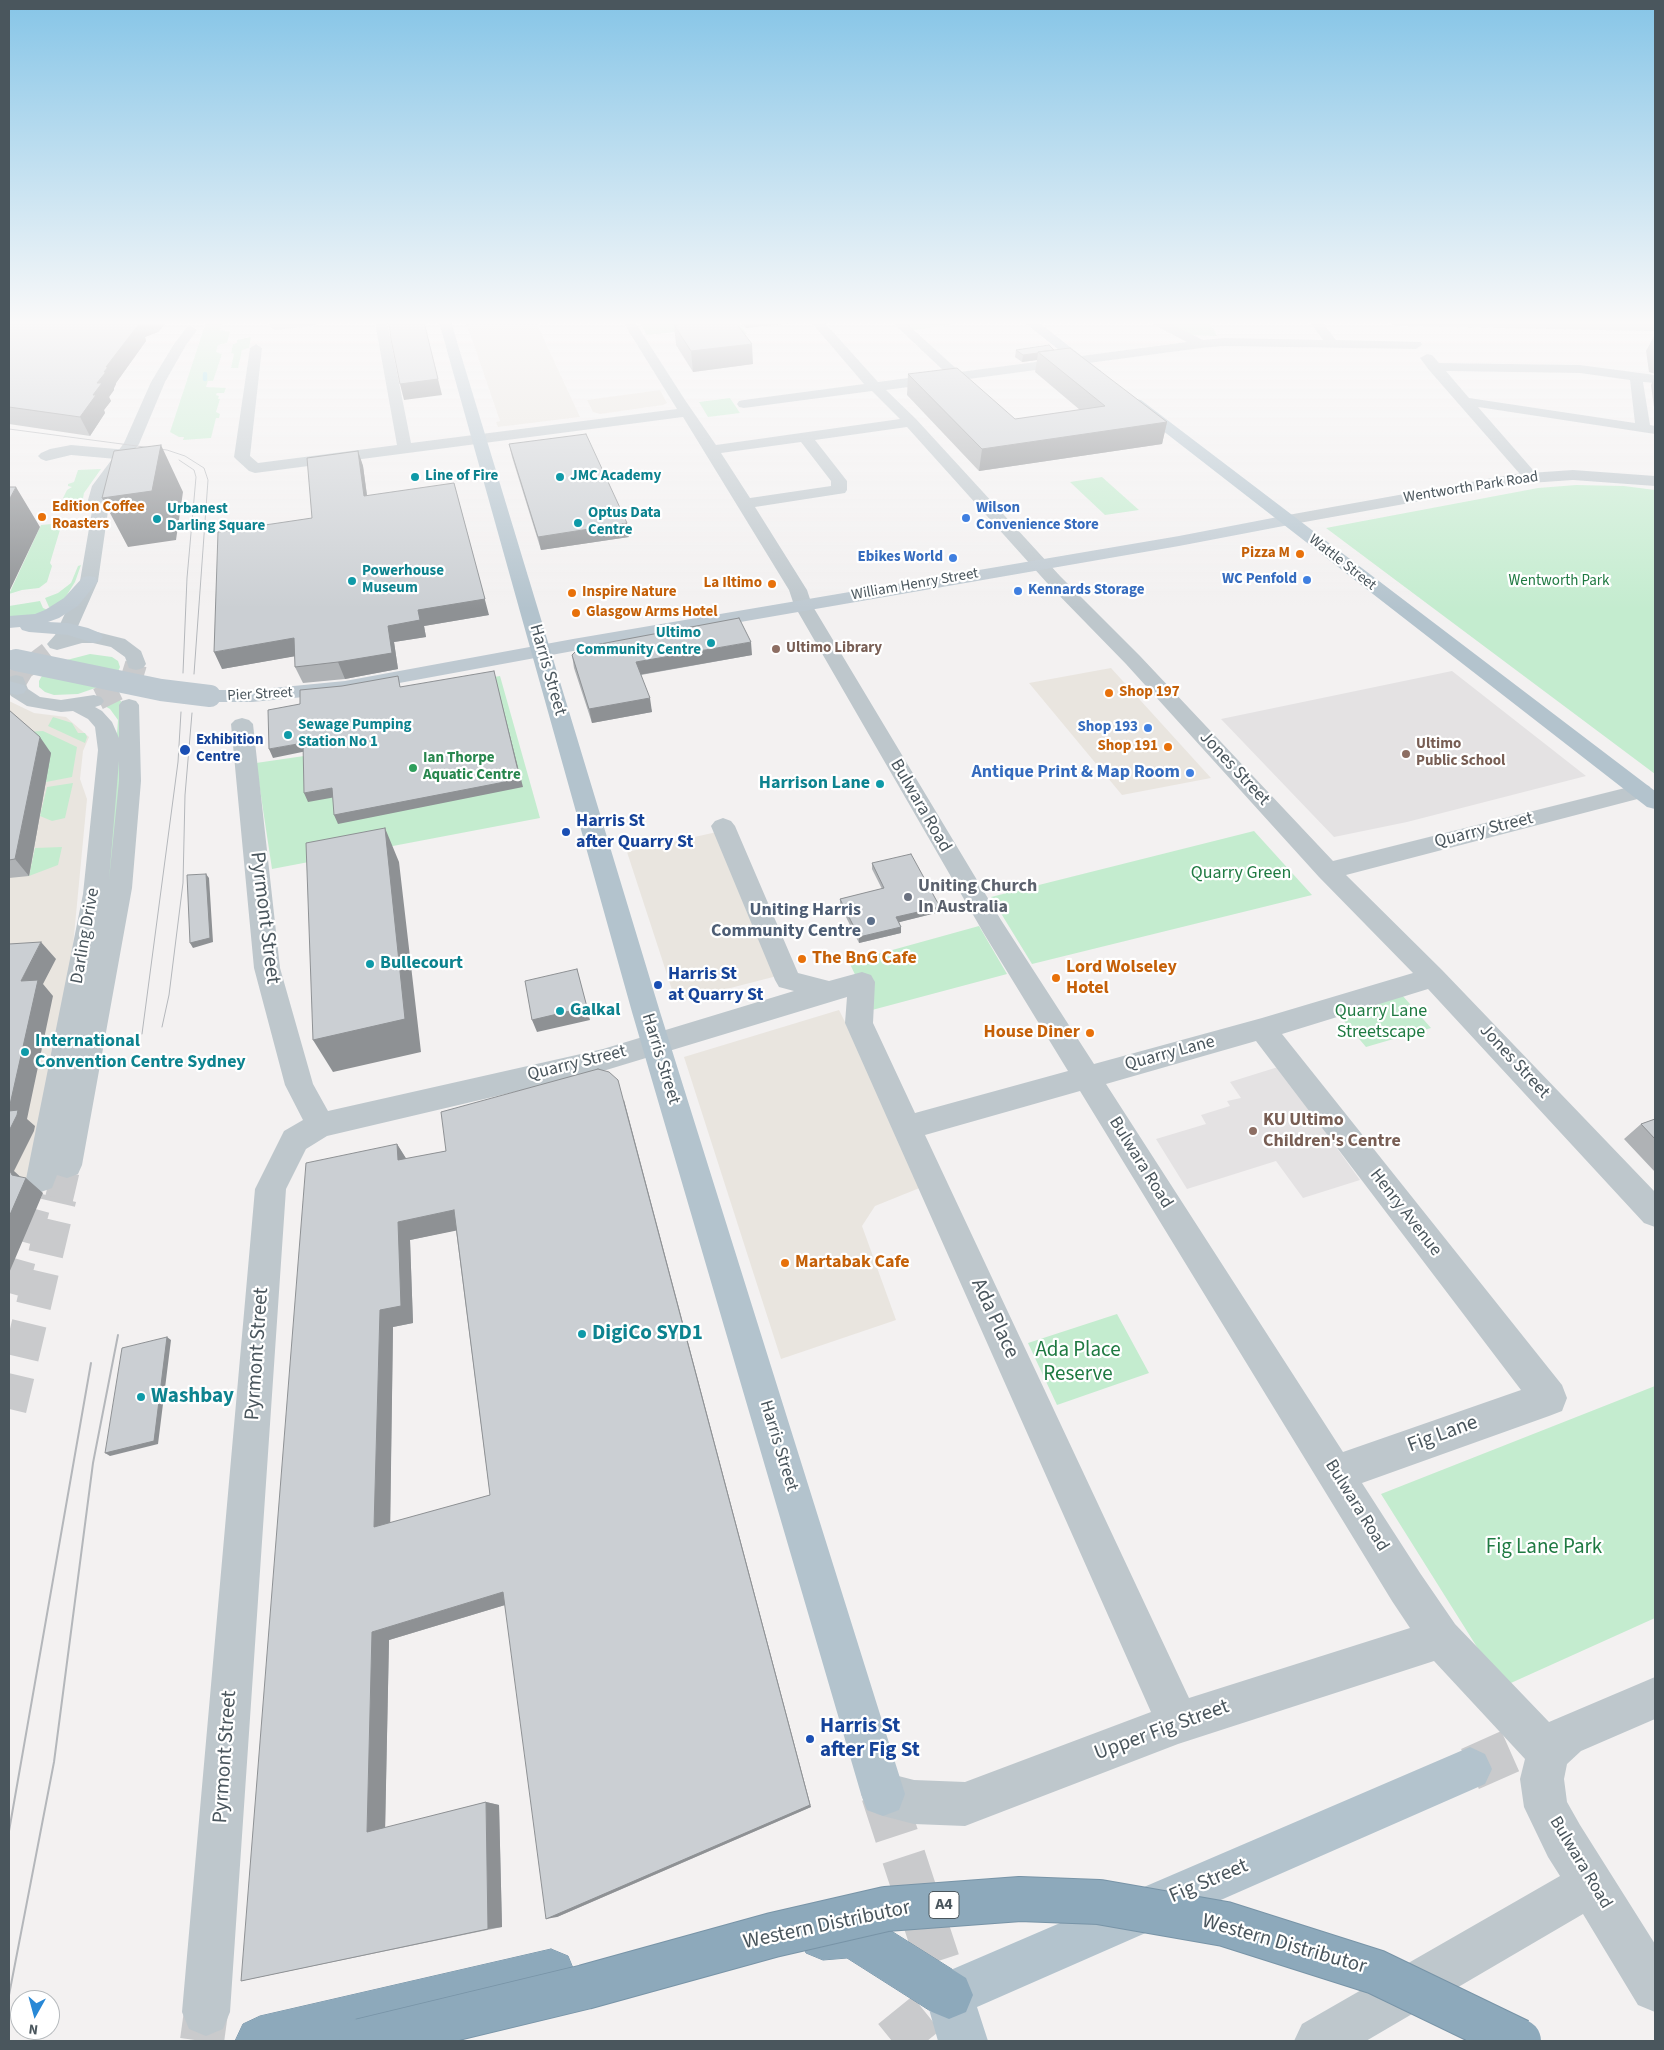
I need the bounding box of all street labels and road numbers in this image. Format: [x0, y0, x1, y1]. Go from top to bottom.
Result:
street label: Wentworth Park Road [1402, 468, 1540, 508]
street label: Wattle Street [1305, 531, 1379, 595]
street label: William Henry Street [850, 565, 980, 605]
street label: Harris Street [524, 622, 570, 718]
street label: Pier Street [227, 684, 293, 706]
street label: Jones Street [1194, 727, 1274, 811]
street label: Bulwara Road [885, 756, 955, 856]
street label: Quarry Street [1432, 808, 1536, 854]
street label: Pyrmont Street [243, 850, 285, 986]
street label: Darling Drive [67, 886, 105, 986]
street label: Harris Street [636, 1011, 684, 1107]
street label: Jones Street [1474, 1020, 1554, 1104]
street label: Quarry Lane [1123, 1032, 1217, 1076]
street label: Quarry Street [525, 1041, 629, 1087]
street label: Bulwara Road [1103, 1113, 1177, 1213]
street label: Henry Avenue [1364, 1165, 1446, 1261]
street label: Ada Place [965, 1275, 1023, 1363]
street label: Pyrmont Street [241, 1287, 275, 1421]
street label: Harris Street [754, 1398, 802, 1494]
street label: Fig Lane [1404, 1411, 1482, 1459]
street label: Bulwara Road [1319, 1456, 1393, 1556]
street label: Pyrmont Street [209, 1690, 243, 1824]
street label: Upper Fig Street [1091, 1695, 1233, 1767]
street label: Bulwara Road [1544, 1813, 1616, 1913]
street label: Fig Street [1166, 1854, 1252, 1910]
road number: A4 [929, 1892, 959, 1918]
street label: Western Distributor [741, 1896, 913, 1956]
street label: Western Distributor [1199, 1909, 1369, 1981]

